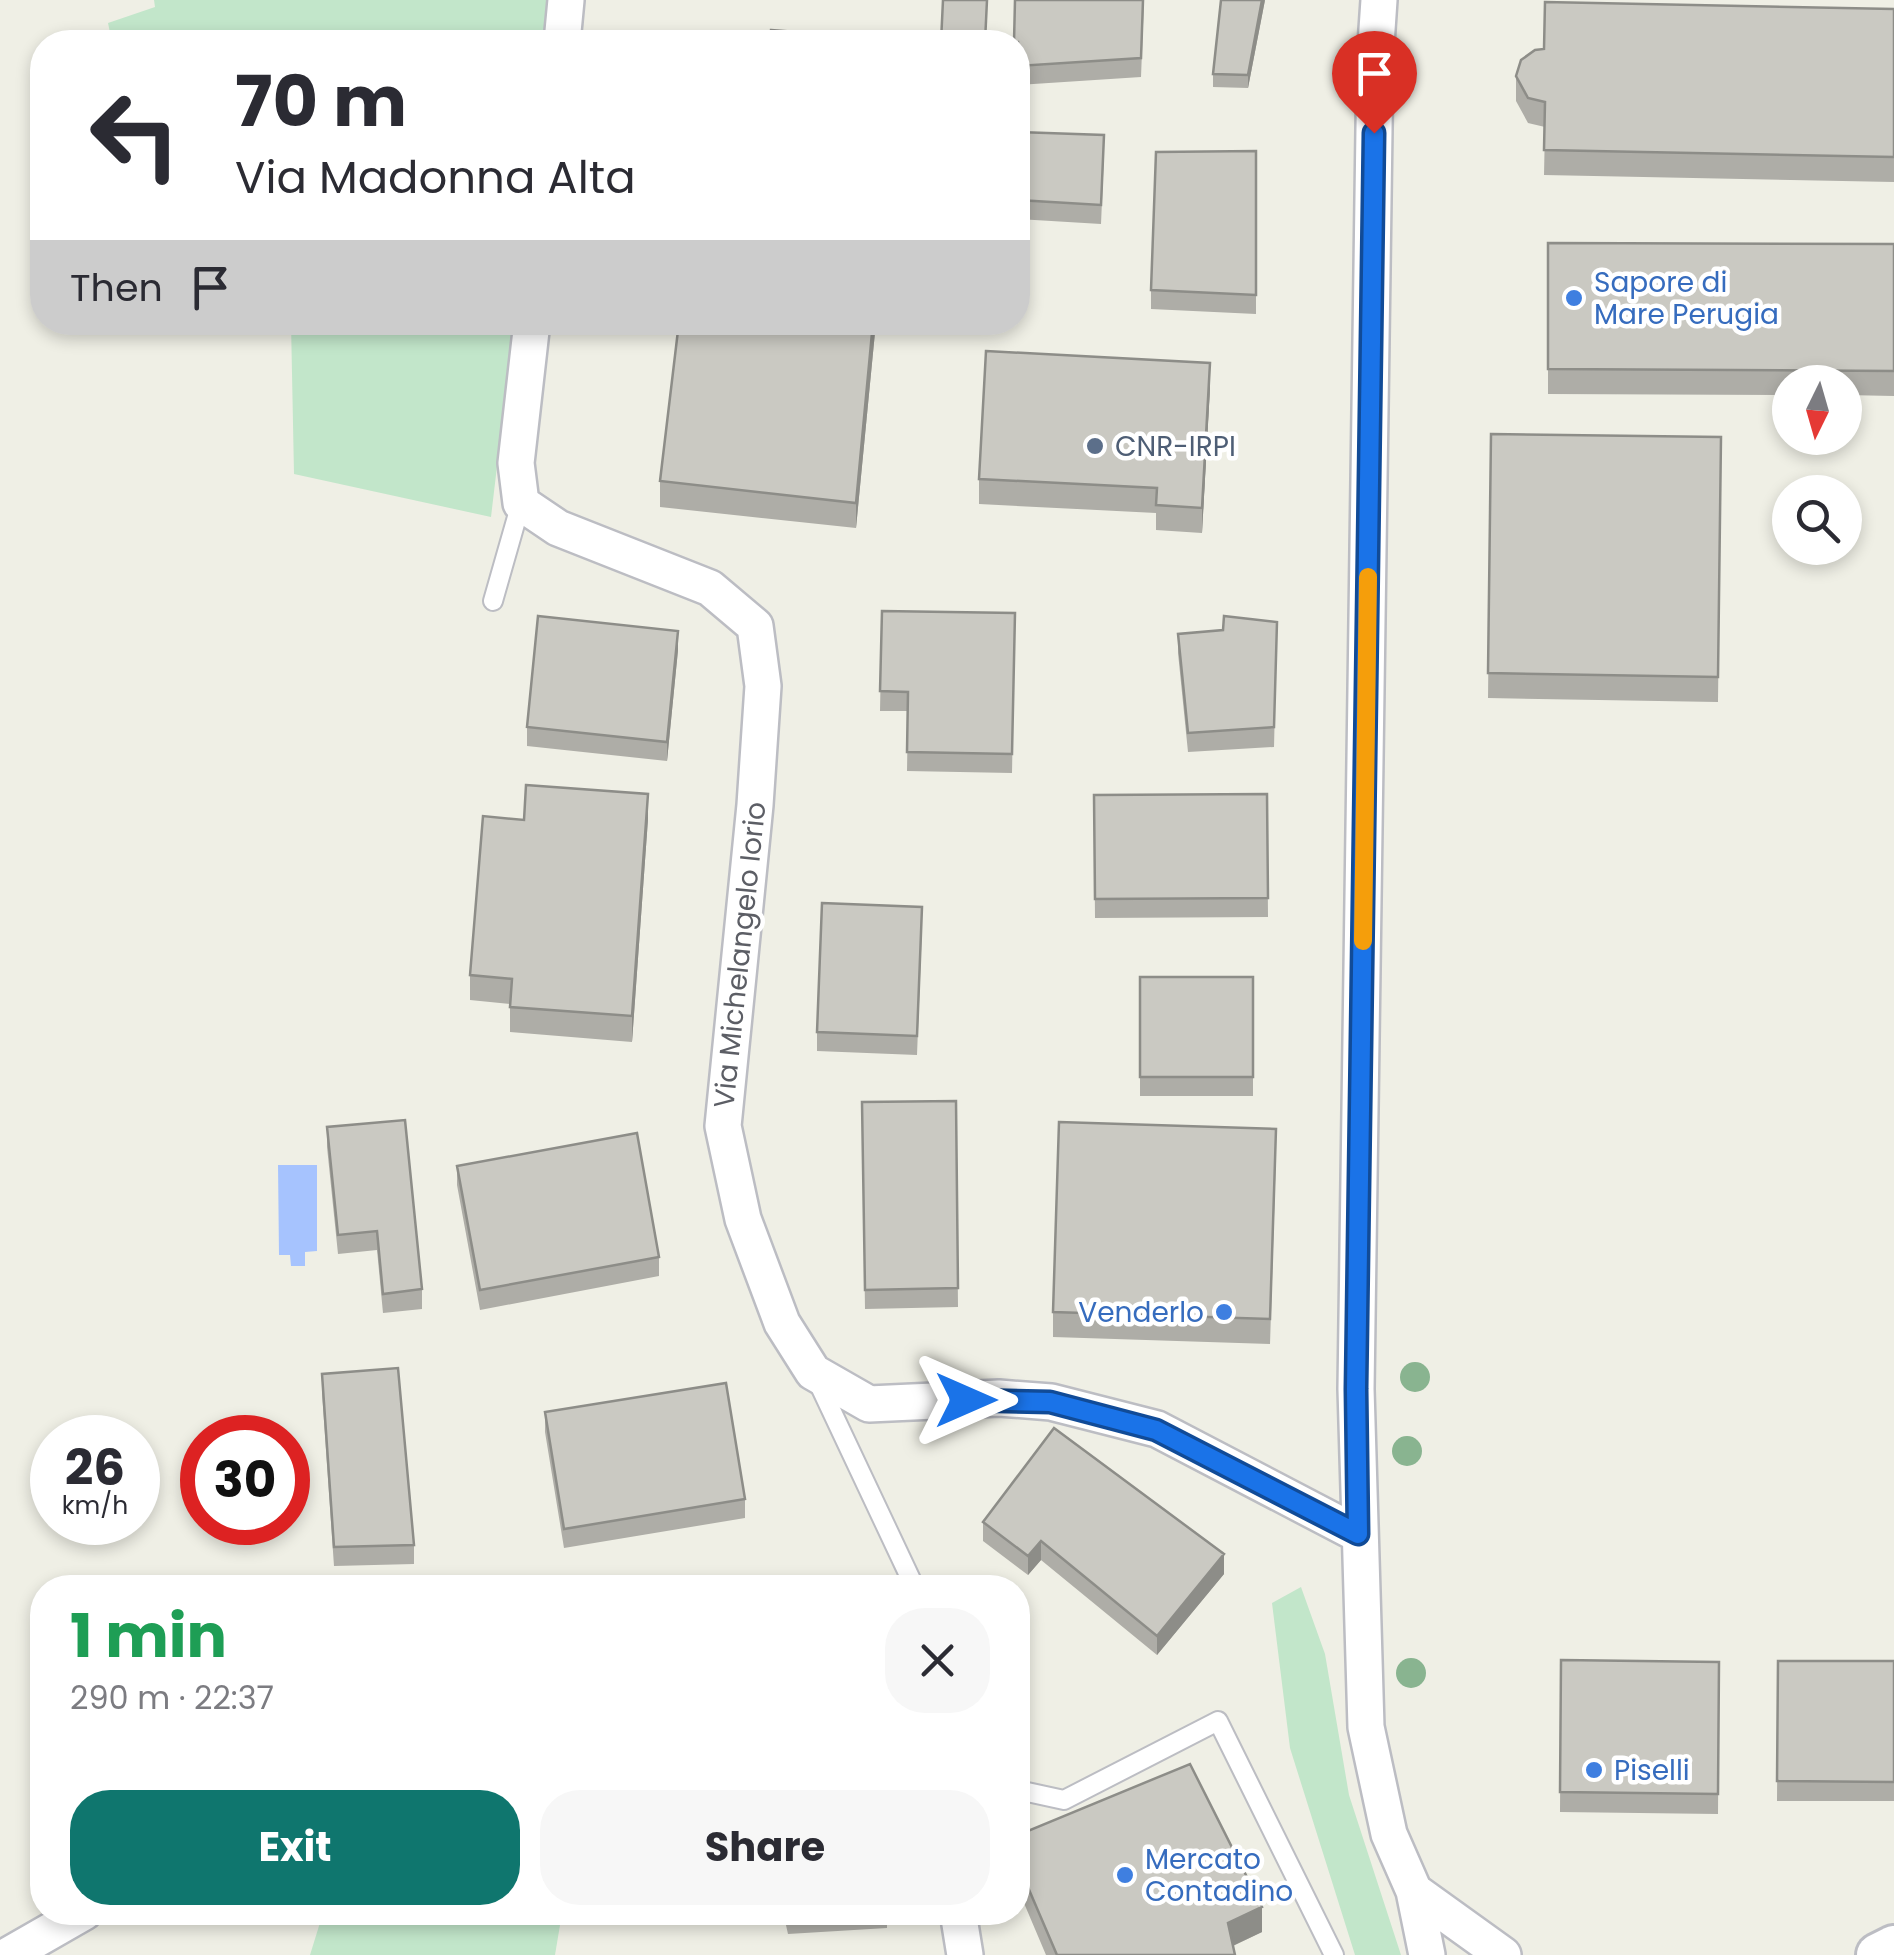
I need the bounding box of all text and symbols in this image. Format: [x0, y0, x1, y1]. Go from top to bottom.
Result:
pin [1332, 31, 1417, 134]
icon: arrive [1347, 46, 1402, 101]
text: 70 m [235, 52, 407, 151]
icon: left [70, 70, 200, 200]
text: Via Madonna Alta [235, 146, 636, 209]
icon: arrive [183, 260, 238, 315]
text: Then [70, 261, 163, 314]
place label: Sapore di Mare Perugia [1594, 263, 1779, 334]
marker: Sapore di Mare Perugia [1563, 287, 1585, 309]
north arrow [1772, 365, 1862, 455]
map controls [1772, 365, 1862, 565]
place label: CNR-IRPI [1115, 427, 1236, 466]
marker: CNR-IRPI [1084, 435, 1106, 457]
button: search [1772, 475, 1862, 565]
street label: Via Michelangelo Iorio [705, 800, 775, 1110]
place label: Venderlo [1078, 1293, 1204, 1332]
marker: Venderlo [1213, 1301, 1235, 1323]
position arrow [914, 1348, 1018, 1452]
speed limit sign: 30 [180, 1415, 310, 1545]
text: 26 [65, 1432, 125, 1503]
text: km/h [62, 1488, 128, 1523]
text: 1 min [70, 1594, 227, 1678]
button: close [885, 1608, 990, 1713]
text: 290 m · 22:37 [70, 1675, 274, 1720]
place label: Piselli [1614, 1751, 1690, 1790]
marker: Piselli [1583, 1759, 1605, 1781]
button: Exit [70, 1790, 520, 1905]
button: Share [540, 1790, 990, 1905]
place label: Mercato Contadino [1145, 1840, 1293, 1911]
marker: Mercato Contadino [1114, 1864, 1136, 1886]

